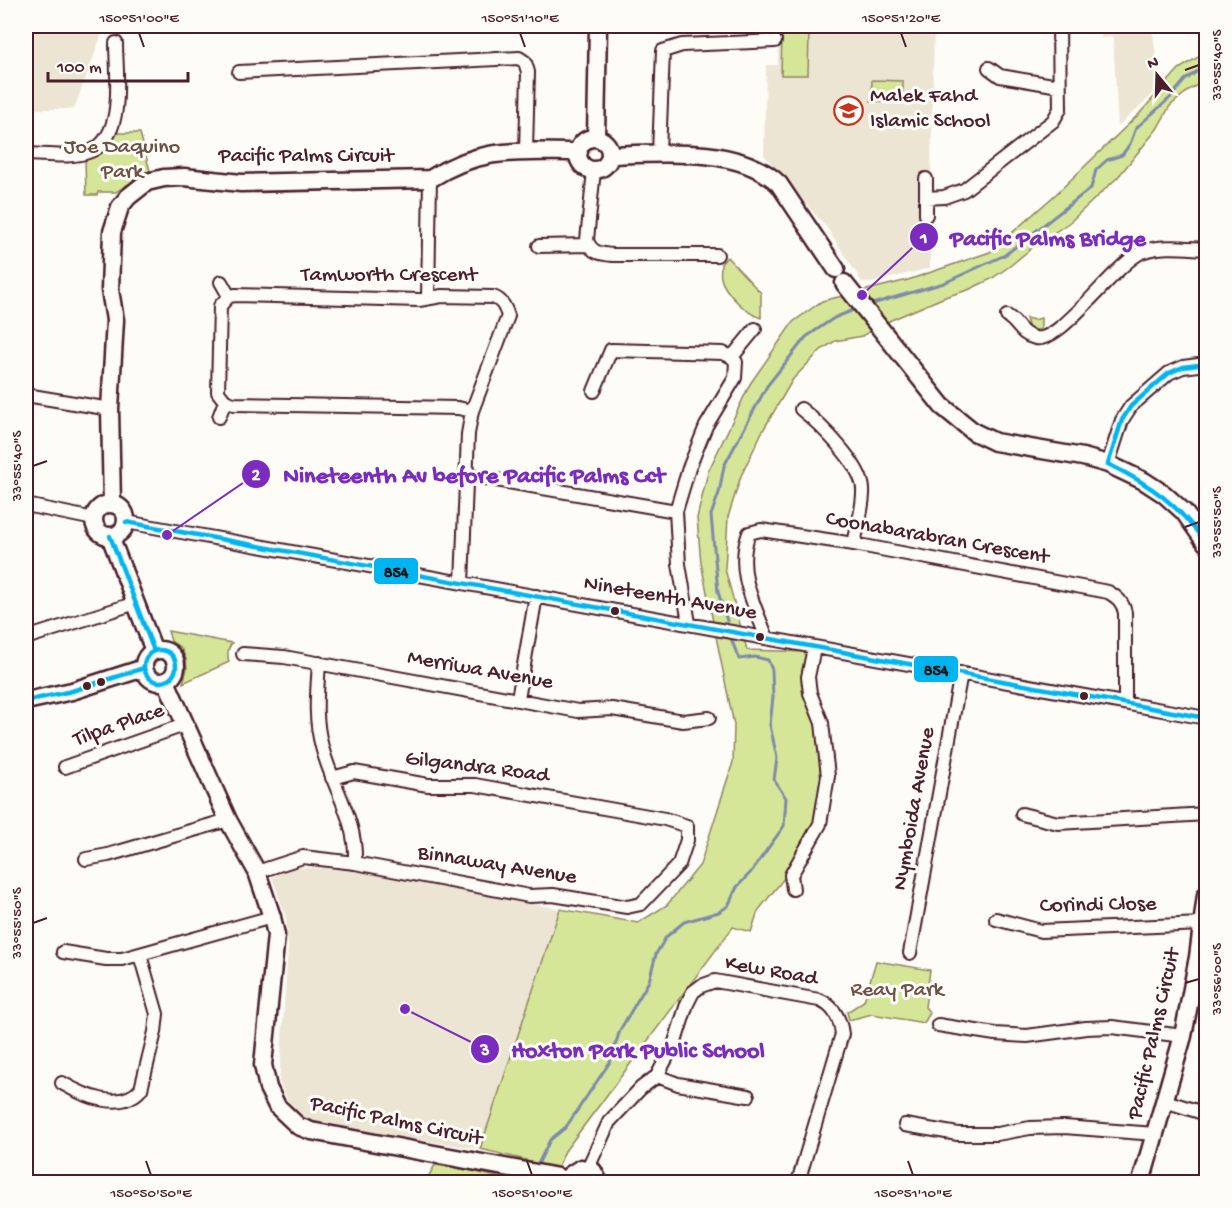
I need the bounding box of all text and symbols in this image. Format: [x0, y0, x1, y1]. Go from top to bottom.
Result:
text: 150°51'00"E [98, 10, 179, 28]
text: 150°51'10"E [480, 10, 559, 28]
text: 150°51'20"E [861, 10, 941, 28]
text: 33°55'40"S [1209, 30, 1227, 101]
scale bar [48, 45, 188, 83]
north arrow [1127, 45, 1187, 105]
text: N [1145, 53, 1162, 75]
text: 100 m [56, 58, 102, 79]
place label: Malek Fahd Islamic School [870, 84, 991, 135]
school or university icon: Malek Fahd Islamic School [833, 94, 865, 126]
park label: Joe Daquino Park [64, 135, 180, 186]
street label: Pacific Palms Circuit [218, 144, 395, 170]
callout: Pacific Palms Bridge [909, 216, 1158, 258]
text: Pacific Palms Bridge [948, 226, 1148, 255]
text: 1 [919, 229, 928, 250]
street label: Tamworth Crescent [299, 263, 479, 289]
text: 33°55'40"S [9, 431, 27, 502]
callout: Nineteenth Av before Pacific Palms Cct [241, 453, 677, 495]
text: Nineteenth Av before Pacific Palms Cct [283, 463, 667, 492]
text: 2 [252, 466, 261, 487]
text: 33°55'50"S [1209, 486, 1227, 559]
street label: Coonabarabran Crescent [823, 507, 1053, 572]
line badge: 854 [373, 557, 419, 585]
text: 854 [384, 565, 409, 584]
street label: Nineteenth Avenue [581, 571, 759, 627]
unlabelled marker [609, 605, 621, 617]
unlabelled marker [754, 631, 766, 643]
street label: Merriwa Avenue [405, 645, 556, 697]
line badge: 854 [913, 655, 959, 683]
text: 854 [924, 663, 949, 682]
unlabelled marker [95, 676, 107, 688]
unlabelled marker [81, 680, 93, 692]
unlabelled marker [1078, 690, 1090, 702]
street label: Tilpa Place [68, 698, 168, 754]
street label: Nymboida Avenue [888, 725, 942, 893]
street label: Gilgandra Road [404, 746, 553, 790]
street label: Binnaway Avenue [415, 840, 579, 892]
text: 33°55'50"S [9, 887, 27, 960]
street label: Corindi Close [1039, 892, 1157, 920]
text: 33°56'00"S [1209, 943, 1227, 1016]
street label: Pacific Palms Circuit [1122, 944, 1188, 1123]
street label: Kew Road [723, 951, 822, 993]
park label: Reay Park [850, 978, 946, 1004]
callout: Hoxton Park Public School [470, 1028, 777, 1070]
text: Hoxton Park Public School [511, 1038, 765, 1067]
text: 3 [479, 1041, 490, 1062]
street label: Pacific Palms Circuit [307, 1091, 486, 1153]
text: 150°50'50"E [109, 1185, 192, 1203]
text: 150°51'00"E [491, 1185, 572, 1203]
text: 150°51'10"E [873, 1185, 952, 1203]

